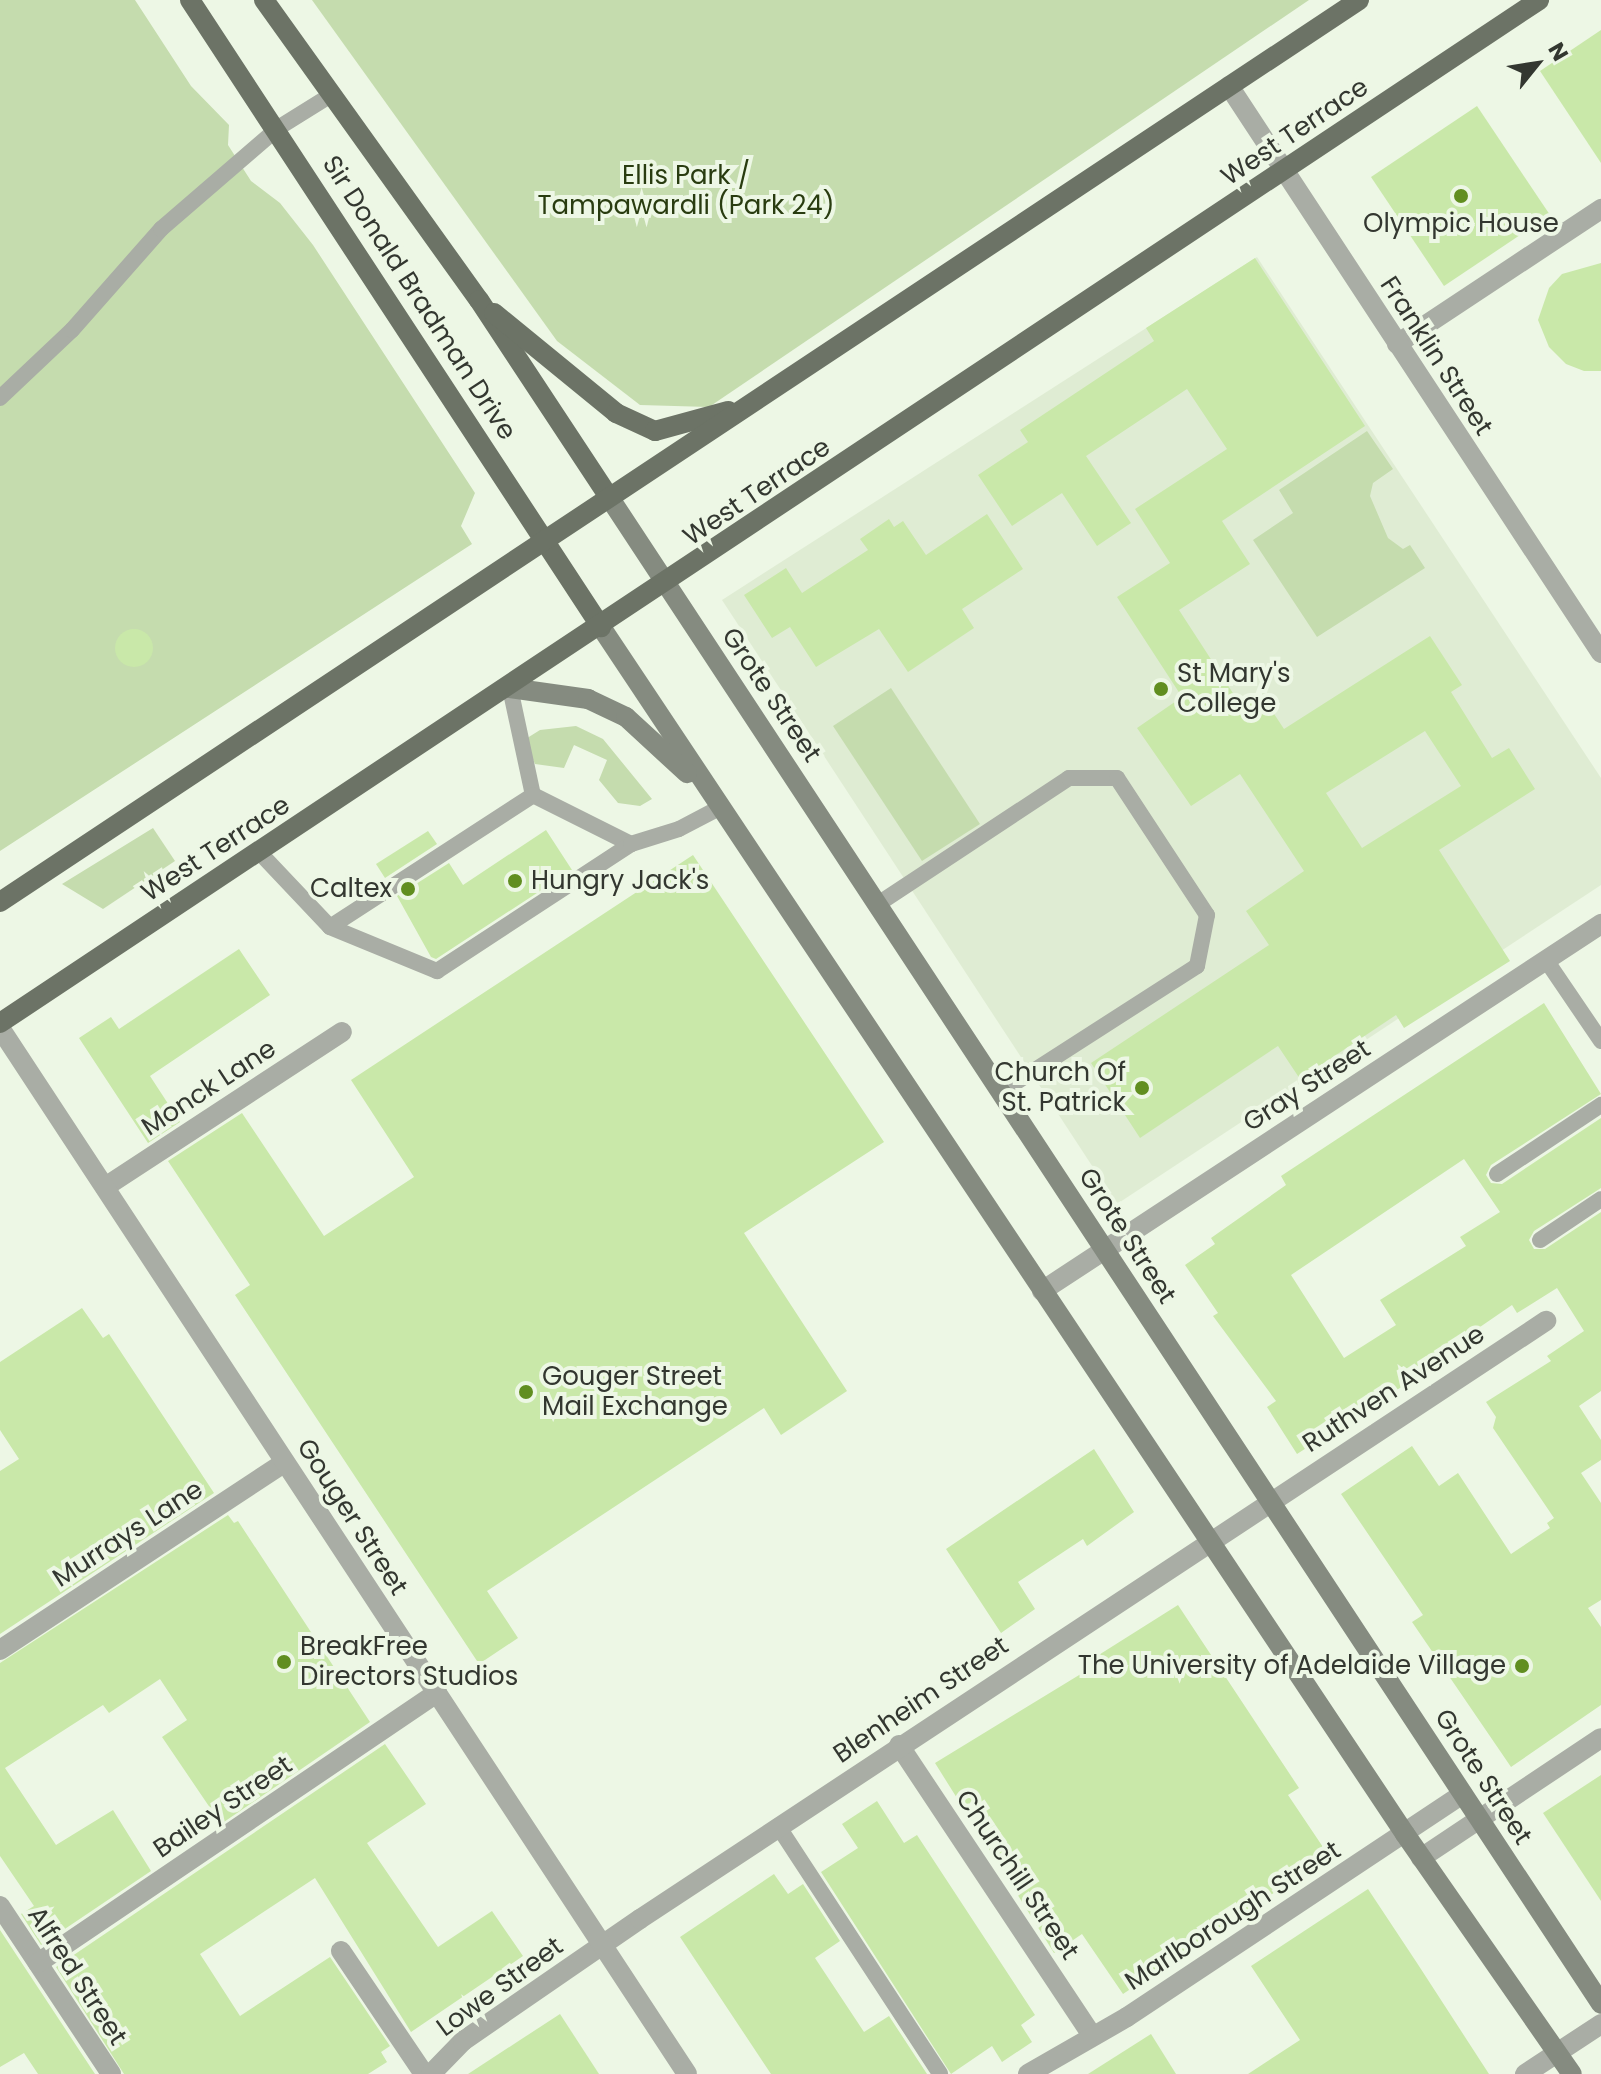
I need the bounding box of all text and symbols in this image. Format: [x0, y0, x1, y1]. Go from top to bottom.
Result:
north arrow [1497, 24, 1577, 104]
text: N [1541, 37, 1576, 67]
street label: West Terrace [1216, 71, 1374, 193]
street label: Sir Donald Bradman Drive [315, 150, 523, 446]
park label: Ellis Park / Tampawardli (Park 24) [537, 160, 835, 222]
marker: Olympic House [1452, 187, 1470, 205]
place label: Olympic House [1363, 208, 1559, 240]
street label: Franklin Street [1373, 271, 1499, 441]
street label: West Terrace [678, 431, 836, 553]
street label: Grote Street [715, 622, 827, 768]
place label: St Mary's College [1177, 658, 1291, 720]
marker: St Mary's College [1152, 680, 1170, 698]
street label: West Terrace [136, 789, 296, 909]
place label: Hungry Jack's [531, 865, 709, 897]
marker: Hungry Jack's [506, 872, 524, 890]
place label: Caltex [310, 873, 392, 905]
marker: Caltex [399, 880, 417, 898]
street label: Monck Lane [136, 1033, 282, 1143]
street label: Gray Street [1238, 1033, 1376, 1139]
place label: Church Of St. Patrick [995, 1057, 1126, 1118]
marker: Church Of St. Patrick [1133, 1079, 1151, 1097]
street label: Grote Street [1072, 1162, 1182, 1310]
street label: Ruthven Avenue [1297, 1319, 1491, 1459]
place label: Gouger Street Mail Exchange [542, 1361, 728, 1422]
marker: Gouger Street Mail Exchange [517, 1383, 535, 1401]
street label: Gouger Street [290, 1433, 414, 1601]
street label: Murrays Lane [47, 1474, 209, 1594]
street label: Blenheim Street [828, 1630, 1014, 1770]
place label: BreakFree Directors Studios [300, 1631, 518, 1692]
place label: The University of Adelaide Village [1078, 1650, 1506, 1682]
marker: BreakFree Directors Studios [275, 1653, 293, 1671]
marker: The University of Adelaide Village [1513, 1657, 1531, 1675]
street label: Grote Street [1428, 1703, 1538, 1851]
street label: Bailey Street [148, 1749, 298, 1865]
street label: Churchill Street [949, 1784, 1085, 1966]
street label: Marlborough Street [1119, 1835, 1347, 1997]
street label: Alfred Street [21, 1901, 133, 2051]
street label: Lowe Street [431, 1931, 569, 2043]

